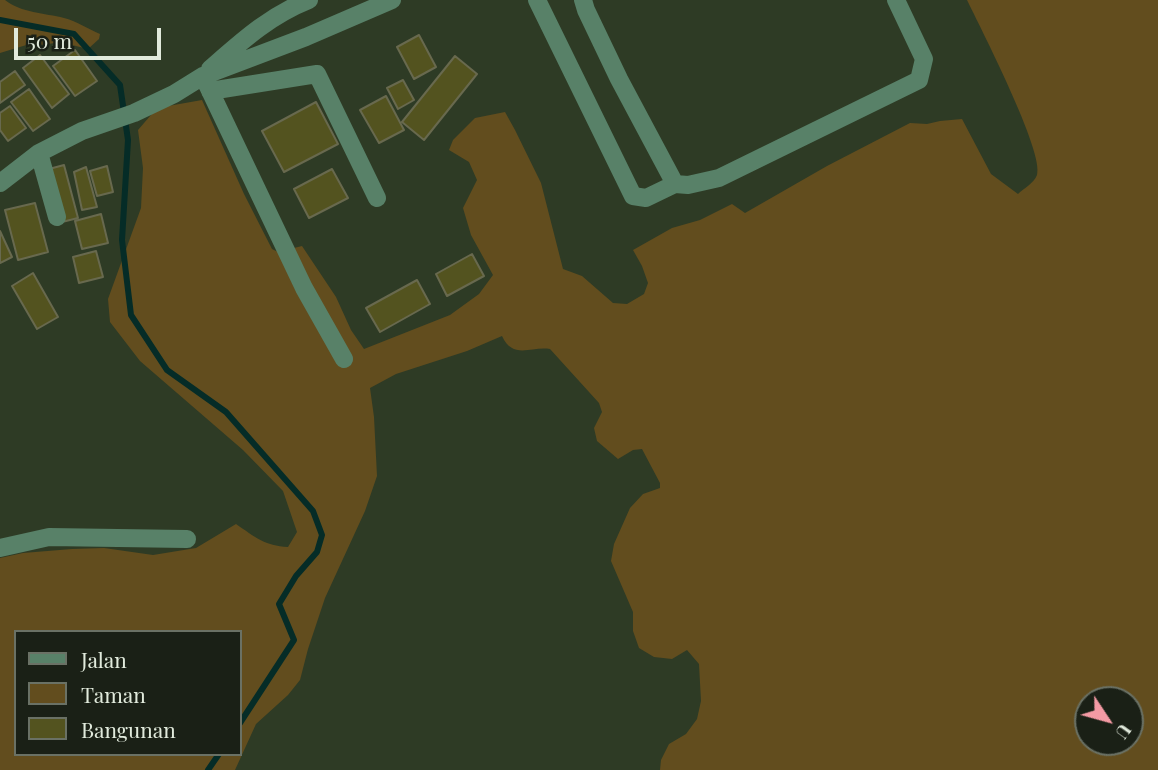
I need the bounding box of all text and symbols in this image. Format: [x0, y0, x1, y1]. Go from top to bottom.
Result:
scale bar [18, 14, 164, 58]
text: 50 m [27, 26, 72, 54]
legend [14, 630, 242, 756]
text: Jalan [81, 645, 127, 673]
text: Taman [81, 680, 146, 708]
north arrow [1074, 686, 1144, 756]
text: Bangunan [81, 715, 176, 743]
text: U [1110, 719, 1139, 745]

